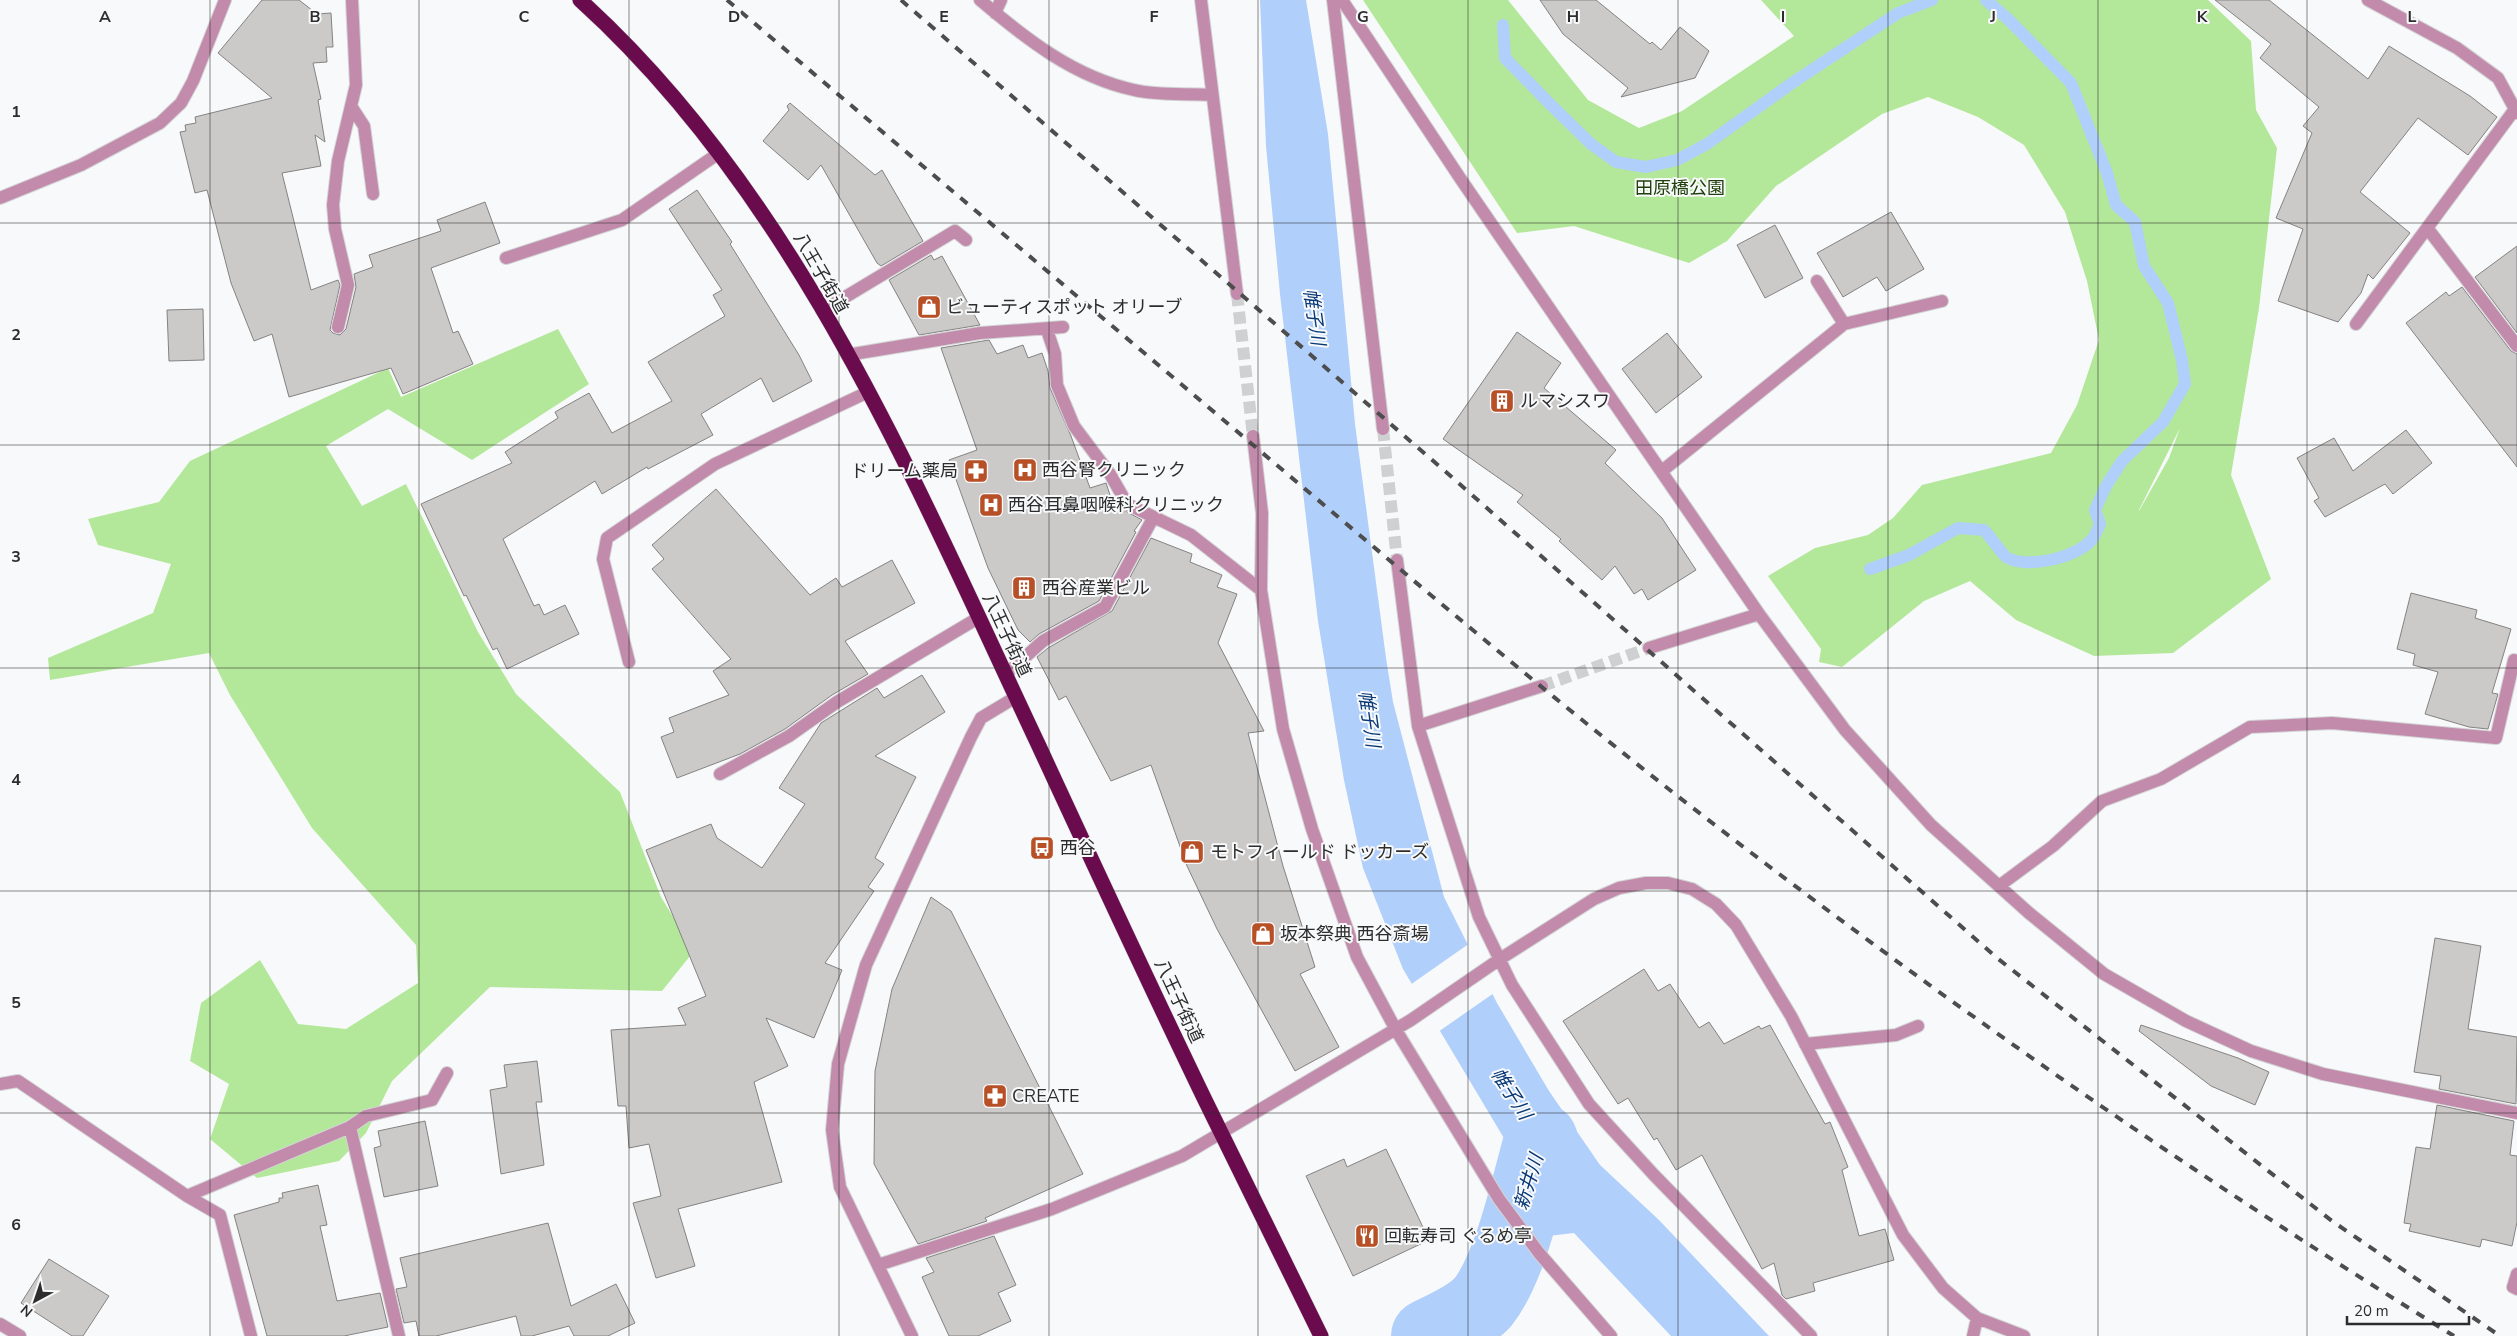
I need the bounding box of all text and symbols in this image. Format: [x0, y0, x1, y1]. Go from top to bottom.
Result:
text: A [99, 6, 111, 28]
text: B [309, 6, 321, 28]
text: C [519, 6, 530, 28]
text: D [728, 6, 740, 28]
text: E [939, 6, 949, 28]
text: F [1150, 6, 1159, 28]
text: G [1357, 6, 1369, 28]
text: H [1567, 6, 1579, 28]
text: I [1781, 6, 1785, 28]
text: J [1989, 6, 1996, 28]
text: K [2197, 6, 2209, 28]
text: L [2408, 6, 2417, 28]
text: 1 [11, 101, 21, 123]
park label: 田原橋公園 [1635, 176, 1725, 200]
street label: 八王子街道 [788, 228, 854, 318]
water label: 帷子川 [1297, 287, 1331, 349]
shop icon: ビューティスポット オリーブ [916, 294, 942, 320]
place label: ビューティスポット オリーブ [946, 295, 1182, 319]
text: 2 [11, 324, 21, 346]
building icon: ルマシスワ [1489, 388, 1515, 414]
place label: ルマシスワ [1520, 389, 1610, 413]
hospital icon: 西谷腎クリニック [1012, 457, 1038, 483]
pharmacy icon: ドリーム薬局 [963, 458, 989, 484]
place label: 西谷腎クリニック [1042, 458, 1186, 482]
place label: ドリーム薬局 [851, 459, 958, 483]
hospital icon: 西谷耳鼻咽喉科クリニック [978, 492, 1004, 518]
place label: 西谷耳鼻咽喉科クリニック [1008, 493, 1224, 517]
text: 3 [11, 546, 21, 568]
building icon: 西谷産業ビル [1011, 575, 1037, 601]
place label: 西谷産業ビル [1042, 576, 1150, 600]
street label: 八王子街道 [977, 589, 1037, 681]
water label: 帷子川 [1352, 689, 1386, 751]
text: 4 [11, 769, 21, 791]
bus stop icon: 西谷 [1029, 835, 1055, 861]
place label: 西谷 [1060, 836, 1096, 860]
shop icon: モトフィールド ドッカーズ [1179, 839, 1205, 865]
place label: モトフィールド ドッカーズ [1210, 840, 1429, 864]
shop icon: 坂本祭典 西谷斎場 [1250, 921, 1276, 947]
place label: 坂本祭典 西谷斎場 [1280, 922, 1429, 946]
street label: 八王子街道 [1149, 955, 1209, 1047]
text: 5 [11, 992, 21, 1014]
water label: 帷子川 [1485, 1063, 1539, 1127]
pharmacy icon: CREATE [982, 1083, 1008, 1109]
place label: CREATE [1012, 1084, 1079, 1108]
water label: 新井川 [1508, 1149, 1550, 1213]
text: 6 [11, 1214, 21, 1236]
restaurant icon: 回転寿司 ぐるめ亭 [1354, 1223, 1380, 1249]
place label: 回転寿司 ぐるめ亭 [1384, 1224, 1532, 1248]
north arrow [10, 1276, 60, 1326]
scale bar [2347, 1294, 2470, 1326]
text: N [17, 1300, 37, 1321]
text: 20 m [2354, 1301, 2389, 1321]

